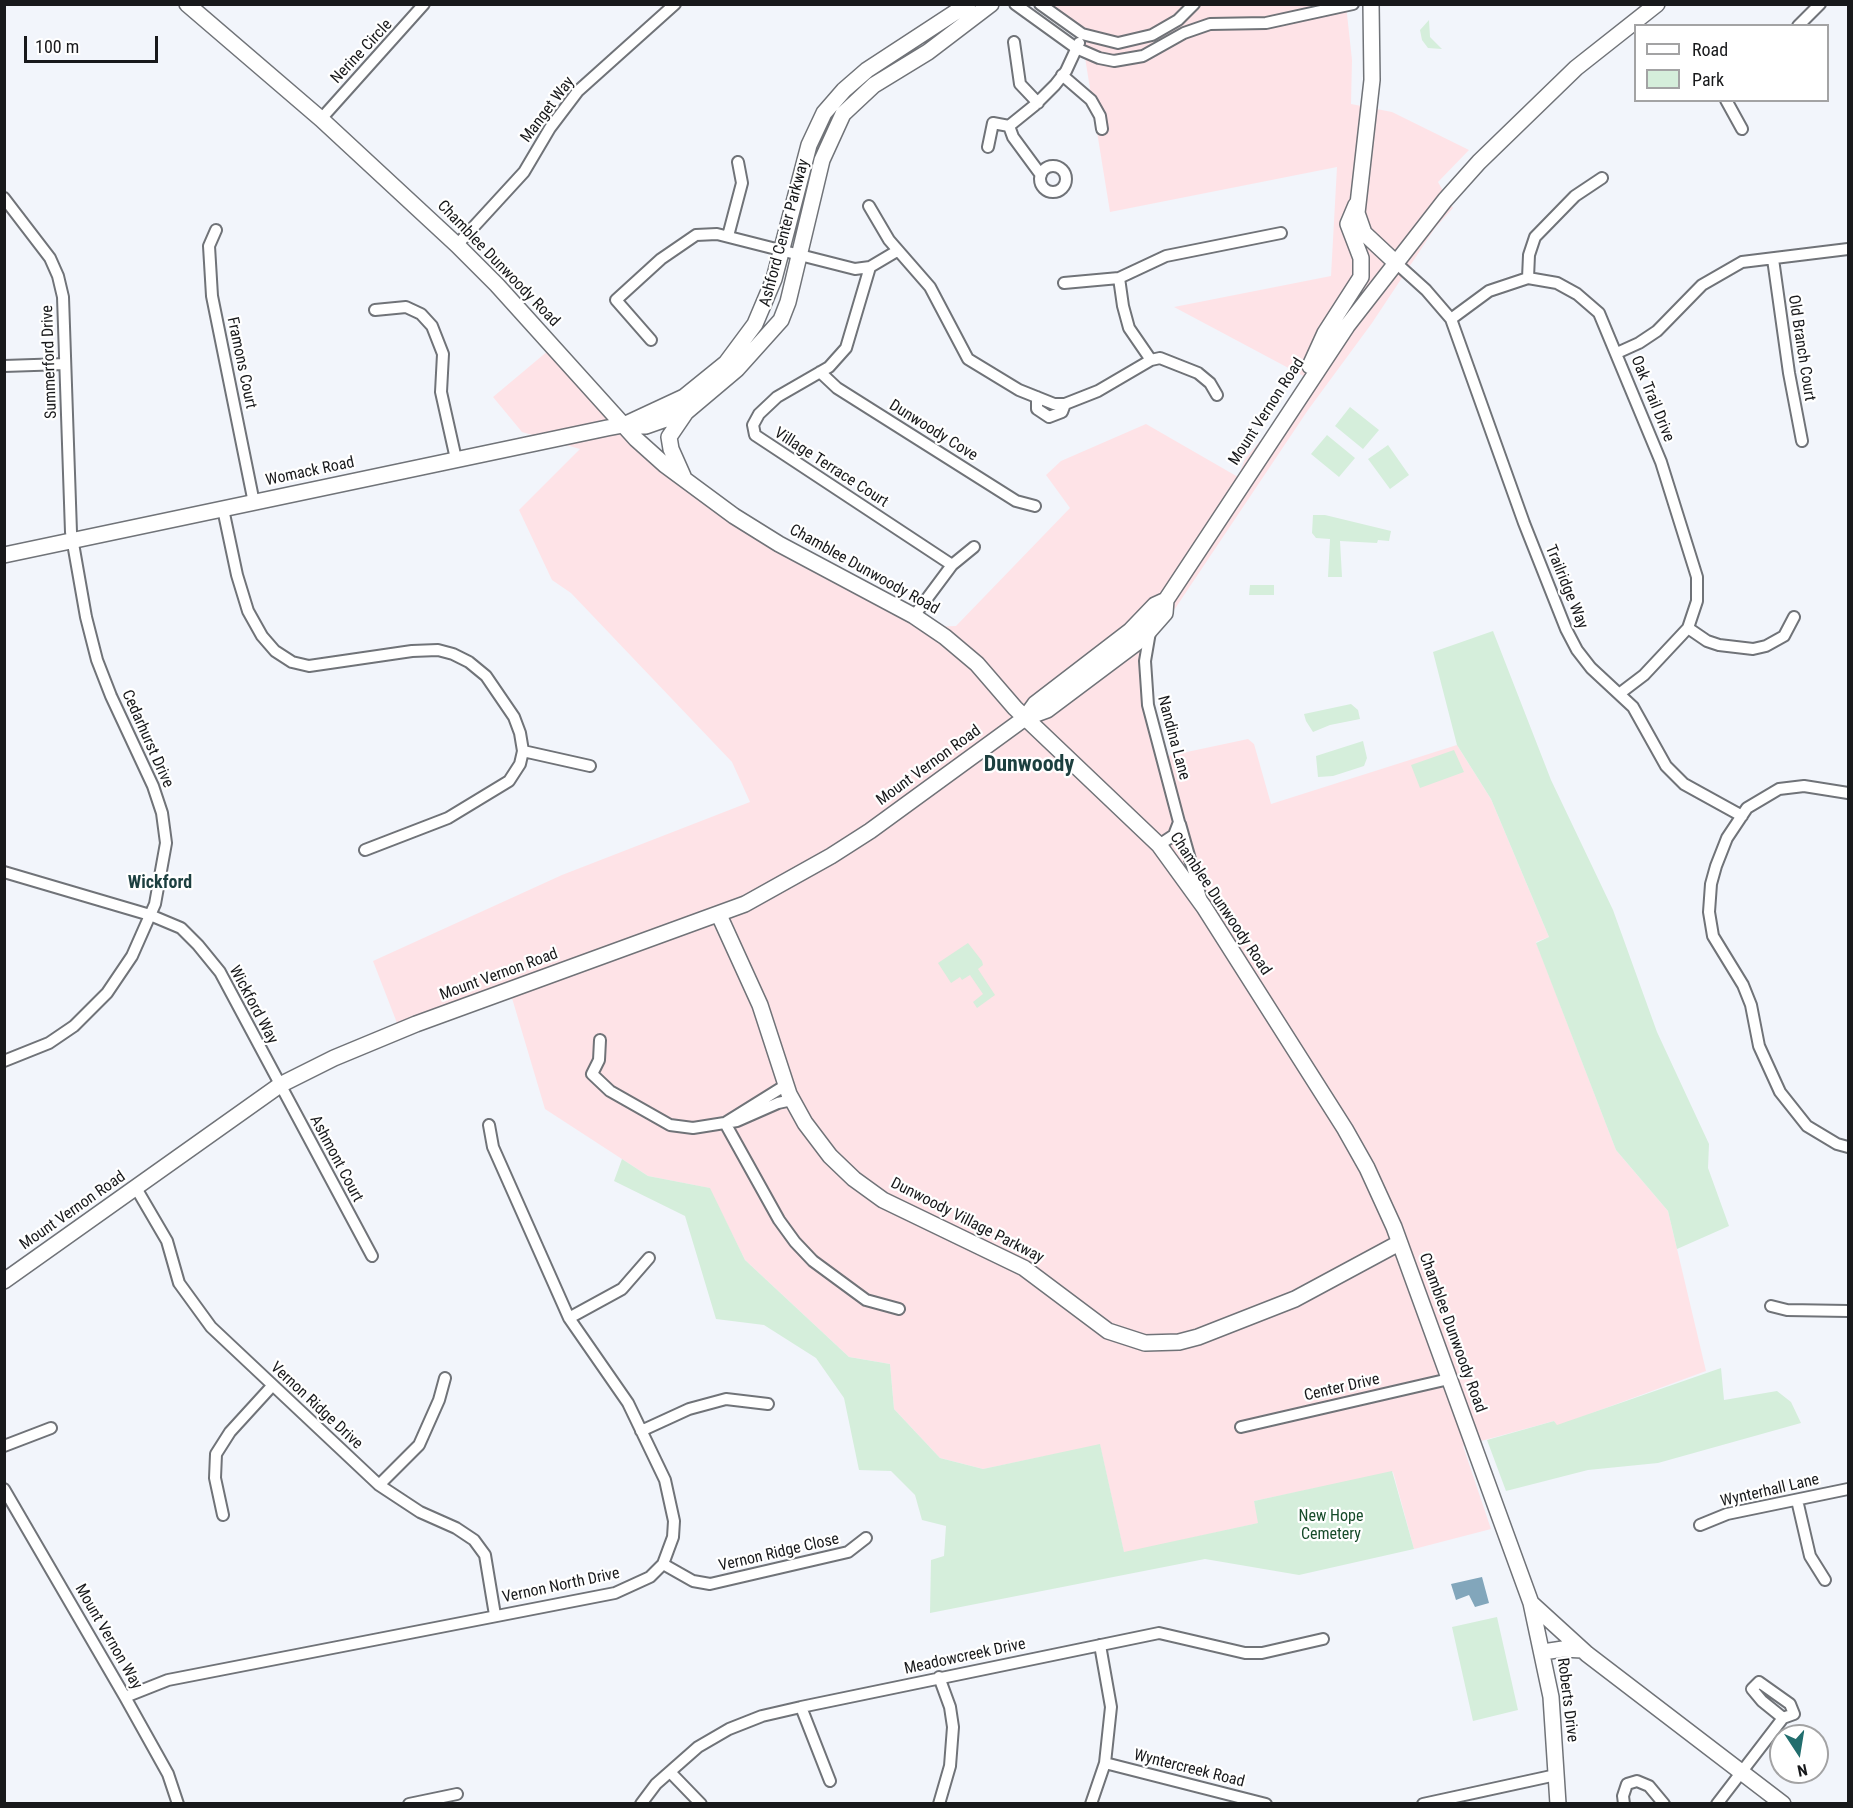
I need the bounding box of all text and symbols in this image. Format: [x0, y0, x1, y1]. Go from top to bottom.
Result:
street label: Nerine Circle [327, 16, 397, 88]
scale bar [27, 24, 160, 62]
legend [1634, 24, 1829, 102]
text: 100 m [35, 36, 79, 57]
text: Road [1692, 39, 1728, 60]
text: Park [1692, 69, 1724, 90]
street label: Manget Way [517, 73, 579, 147]
street label: Ashford Center Parkway [756, 157, 814, 309]
street label: Chamblee Dunwoody Road [433, 197, 563, 331]
street label: Old Branch Court [1783, 294, 1819, 402]
street label: Summerford Drive [38, 305, 62, 419]
street label: Framons Court [222, 315, 260, 411]
street label: Oak Trail Drive [1626, 353, 1678, 445]
street label: Mount Vernon Road [1225, 355, 1309, 469]
street label: Dunwoody Cove [885, 396, 981, 466]
street label: Village Terrace Court [770, 424, 892, 512]
street label: Womack Road [264, 453, 356, 491]
street label: Chamblee Dunwoody Road [786, 521, 942, 619]
street label: Trailridge Way [1540, 542, 1592, 632]
street label: Cedarhurst Drive [117, 687, 177, 791]
street label: Nandina Lane [1153, 694, 1193, 782]
street label: Mount Vernon Road [873, 722, 985, 810]
district label: Dunwoody [984, 752, 1074, 778]
street label: Chamblee Dunwoody Road [1165, 829, 1275, 979]
district label: Wickford [128, 872, 192, 894]
street label: Mount Vernon Road [437, 945, 561, 1005]
street label: Wickford Way [224, 963, 282, 1047]
street label: Ashmont Court [305, 1112, 367, 1206]
street label: Mount Vernon Road [17, 1167, 129, 1255]
street label: Dunwoody Village Parkway [887, 1174, 1047, 1268]
street label: Chamblee Dunwoody Road [1414, 1251, 1490, 1415]
street label: Vernon Ridge Drive [266, 1358, 366, 1454]
street label: Center Drive [1302, 1370, 1382, 1406]
street label: Wynterhall Lane [1719, 1470, 1821, 1512]
park label: New Hope Cemetery [1299, 1507, 1363, 1545]
street label: Vernon Ridge Close [717, 1530, 841, 1576]
street label: Vernon North Drive [501, 1564, 621, 1608]
street label: Mount Vernon Way [70, 1581, 146, 1693]
street label: Meadowcreek Drive [903, 1635, 1027, 1679]
street label: Roberts Drive [1552, 1657, 1582, 1743]
north arrow [1769, 1724, 1829, 1784]
street label: Wyntercreek Road [1132, 1746, 1246, 1792]
text: N [1796, 1760, 1809, 1780]

